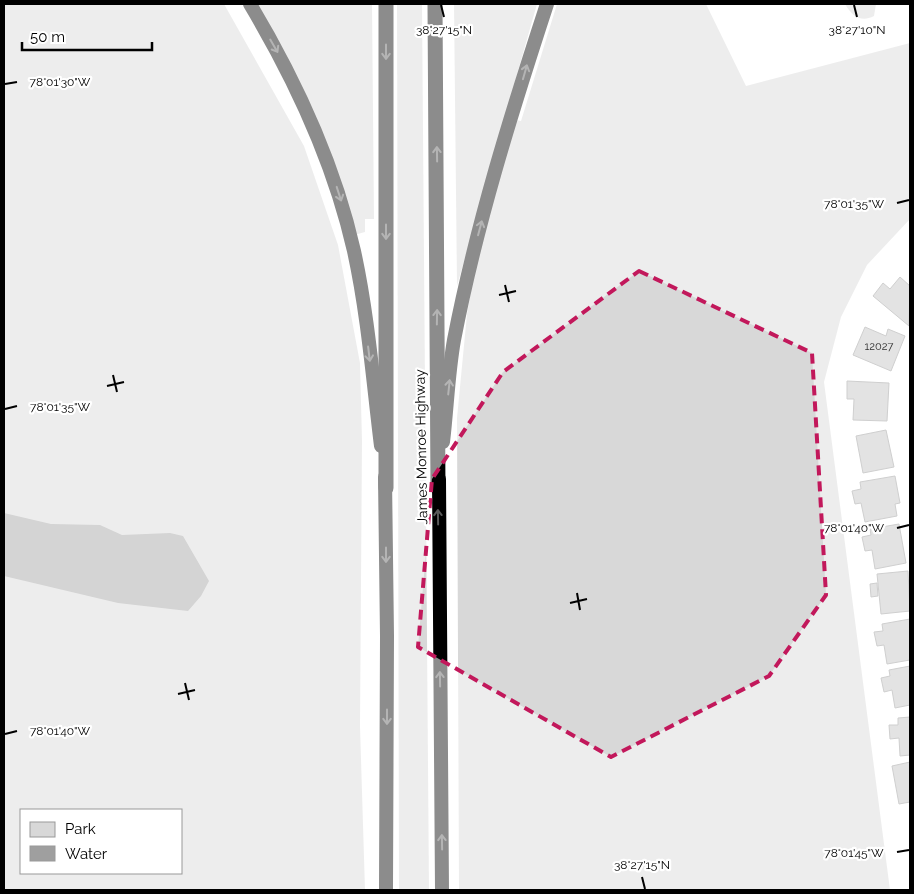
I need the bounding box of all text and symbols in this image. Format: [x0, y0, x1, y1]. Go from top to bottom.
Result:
scale bar [22, 20, 152, 52]
text: 38°27'15"N [416, 23, 472, 37]
text: 38°27'10"N [829, 23, 885, 37]
text: 50 m [30, 28, 65, 46]
one-way arrow [270, 38, 280, 52]
one-way arrow [381, 44, 391, 60]
one-way arrow [521, 65, 531, 81]
text: 78°01'30"W [30, 75, 91, 89]
one-way arrow [432, 147, 442, 163]
one-way arrow [334, 186, 344, 202]
text: 78°01'35"W [824, 197, 884, 211]
one-way arrow [476, 221, 485, 237]
one-way arrow [381, 224, 391, 240]
one-way arrow [432, 309, 442, 326]
house number: 12027 [865, 340, 894, 353]
one-way arrow [365, 345, 375, 361]
street label: James Monroe Highway [412, 369, 430, 525]
one-way arrow [444, 380, 454, 396]
text: 78°01'35"W [30, 400, 90, 414]
one-way arrow [434, 509, 443, 525]
text: 78°01'40"W [824, 521, 885, 535]
one-way arrow [381, 546, 391, 562]
one-way arrow [435, 671, 445, 688]
one-way arrow [382, 708, 392, 725]
text: 78°01'40"W [30, 724, 91, 738]
legend [20, 809, 182, 874]
text: Park [65, 820, 96, 838]
one-way arrow [437, 834, 447, 850]
text: Water [65, 845, 108, 863]
text: 78°01'45"W [824, 846, 884, 860]
text: 38°27'15"N [614, 858, 670, 872]

